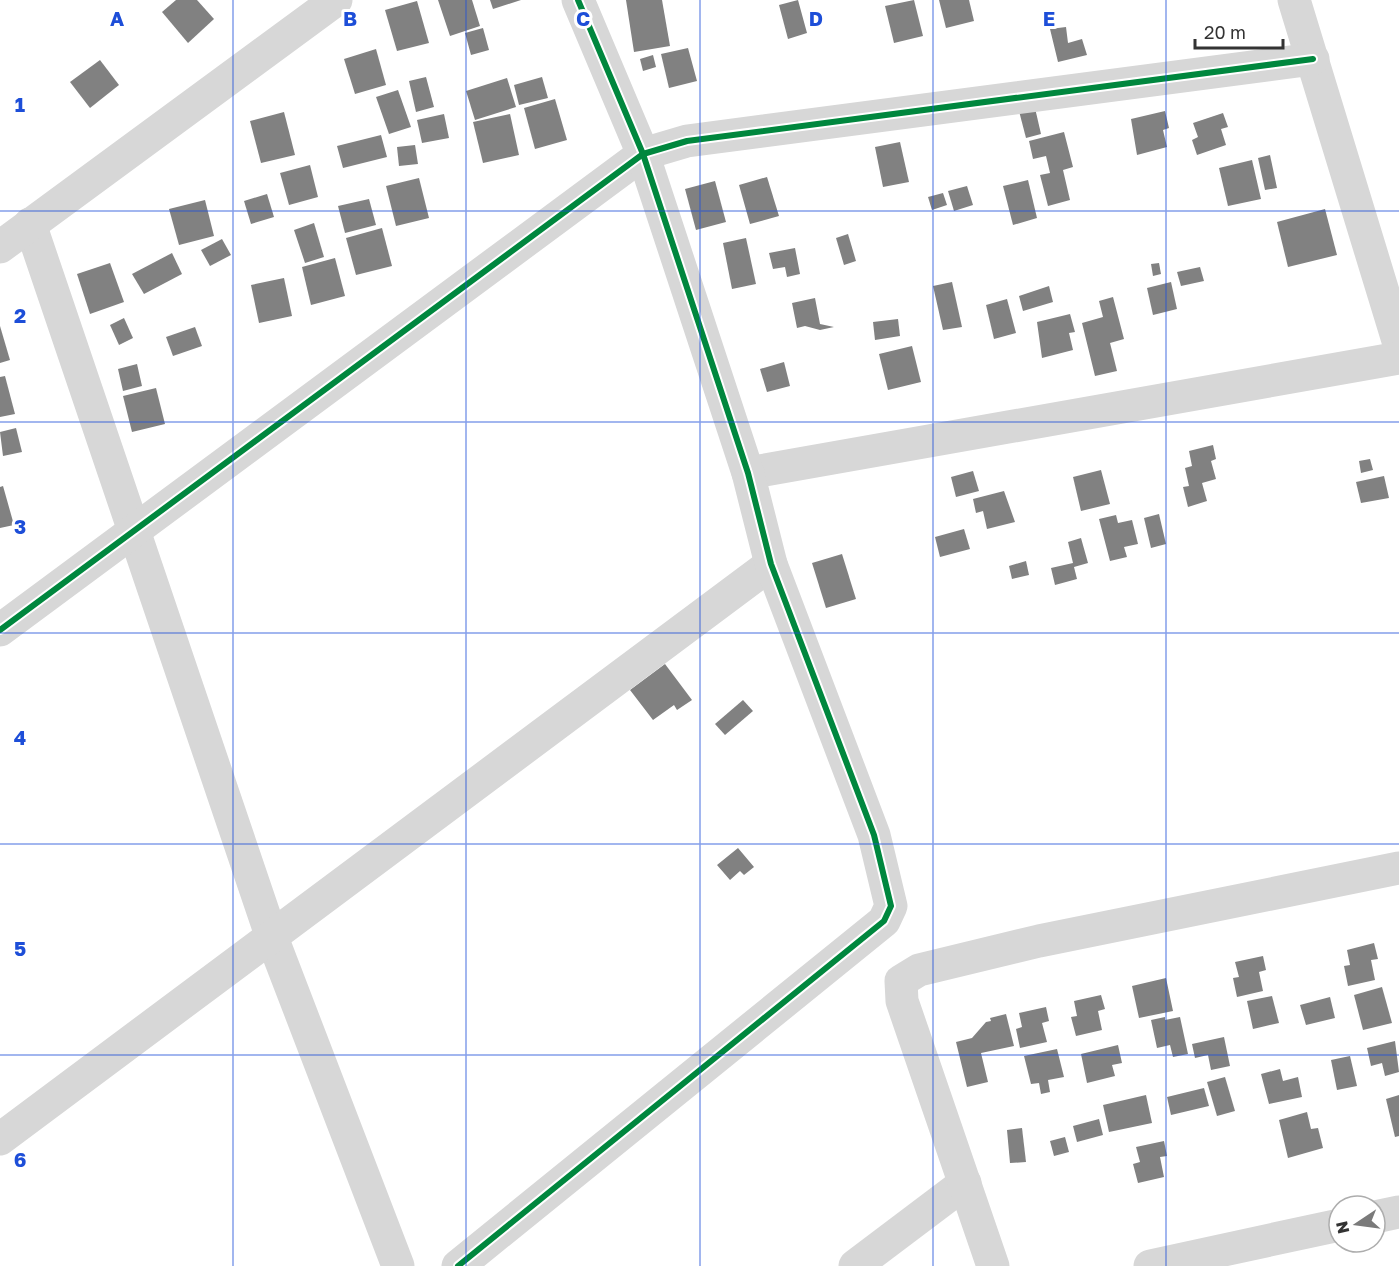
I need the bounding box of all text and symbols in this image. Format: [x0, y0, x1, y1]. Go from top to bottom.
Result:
text: A [110, 6, 124, 30]
text: B [343, 6, 357, 30]
text: C [576, 6, 590, 30]
text: D [809, 6, 823, 30]
text: E [1043, 6, 1055, 30]
scale bar [1195, 12, 1284, 50]
text: 20 m [1204, 21, 1246, 43]
text: 1 [15, 92, 25, 116]
text: 2 [14, 303, 26, 327]
text: 3 [14, 514, 26, 538]
text: 4 [14, 725, 26, 749]
text: 5 [14, 936, 26, 960]
text: 6 [14, 1147, 26, 1171]
north arrow [1327, 1194, 1387, 1254]
text: N [1331, 1219, 1353, 1236]

